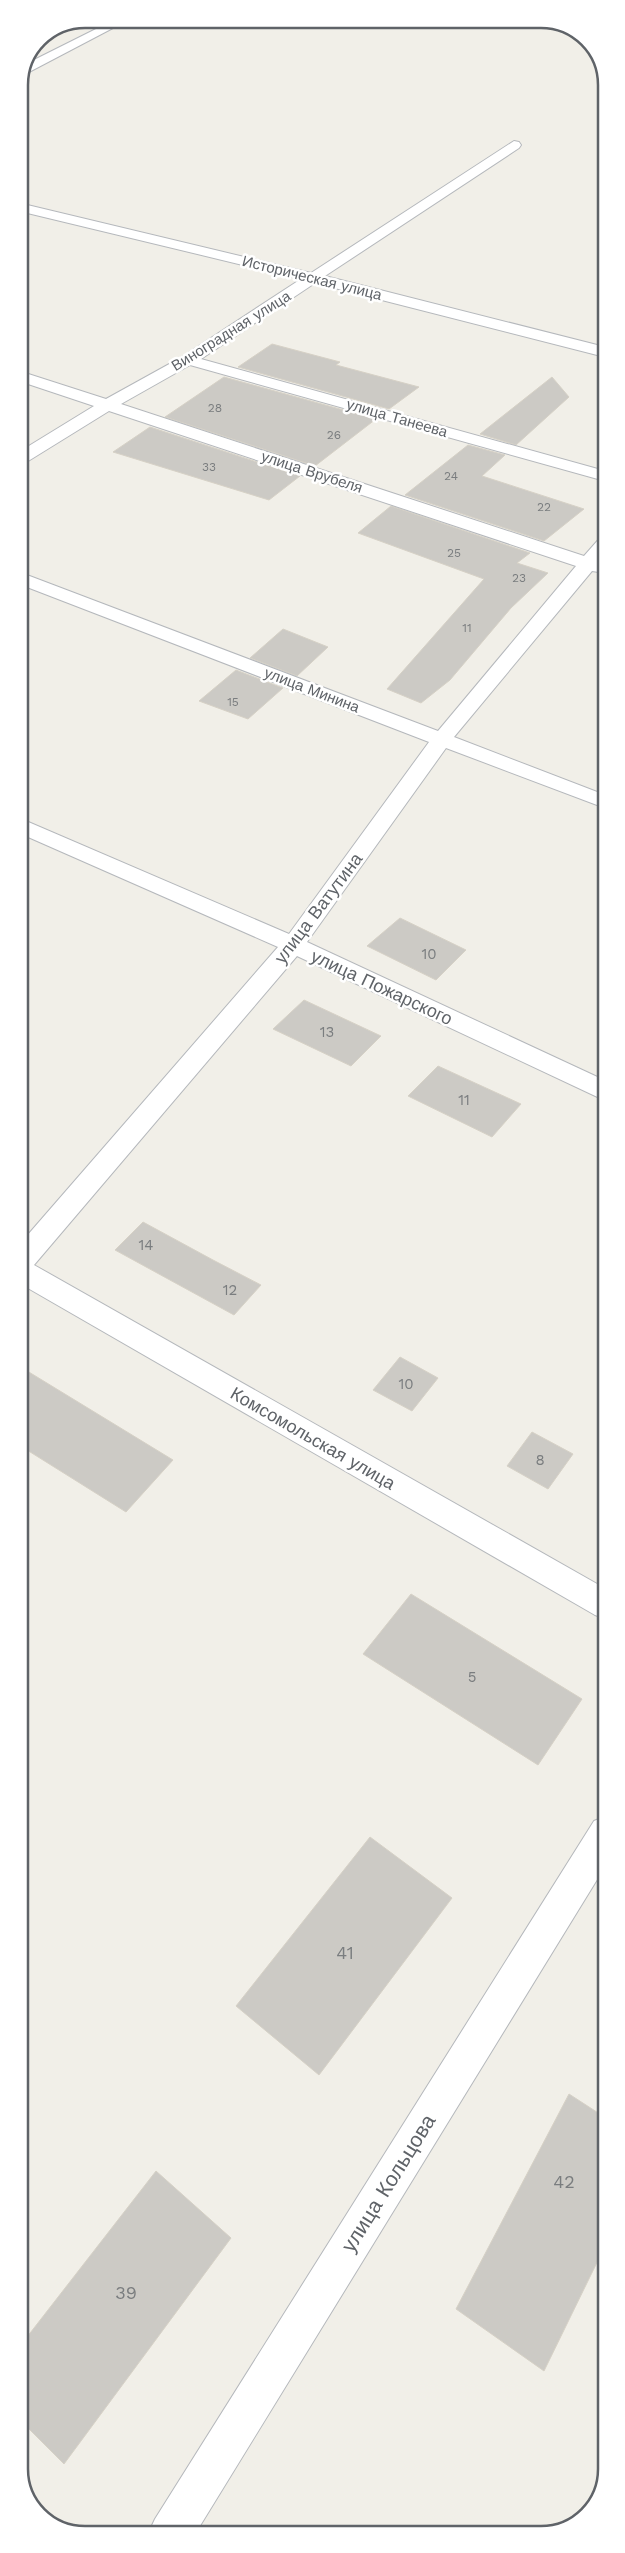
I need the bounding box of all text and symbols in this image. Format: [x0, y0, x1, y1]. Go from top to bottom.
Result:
street label: Историческая улица [240, 252, 384, 304]
street label: Виноградная улица [168, 287, 294, 375]
street label: улица Танеева [344, 395, 450, 441]
house number: 28 [208, 401, 222, 415]
house number: 26 [327, 428, 341, 442]
street label: улица Врубеля [259, 447, 365, 497]
house number: 33 [202, 460, 216, 474]
house number: 24 [444, 469, 458, 483]
house number: 22 [537, 500, 551, 514]
house number: 25 [447, 546, 461, 560]
house number: 23 [512, 571, 526, 585]
house number: 11 [462, 621, 472, 635]
street label: улица Минина [262, 664, 363, 717]
house number: 15 [227, 695, 239, 709]
street label: улица Ватутина [270, 848, 367, 967]
street label: улица Пожарского [308, 945, 456, 1029]
house number: 10 [421, 945, 437, 963]
house number: 13 [320, 1023, 334, 1041]
house number: 11 [458, 1091, 470, 1109]
house number: 14 [138, 1236, 154, 1254]
house number: 12 [223, 1281, 237, 1299]
house number: 10 [398, 1375, 414, 1393]
street label: Комсомольская улица [227, 1382, 400, 1494]
house number: 8 [535, 1451, 545, 1469]
house number: 5 [468, 1668, 476, 1686]
house number: 41 [336, 1942, 354, 1963]
street label: улица Кольцова [336, 2109, 441, 2256]
house number: 42 [553, 2171, 575, 2192]
house number: 39 [115, 2282, 137, 2303]

